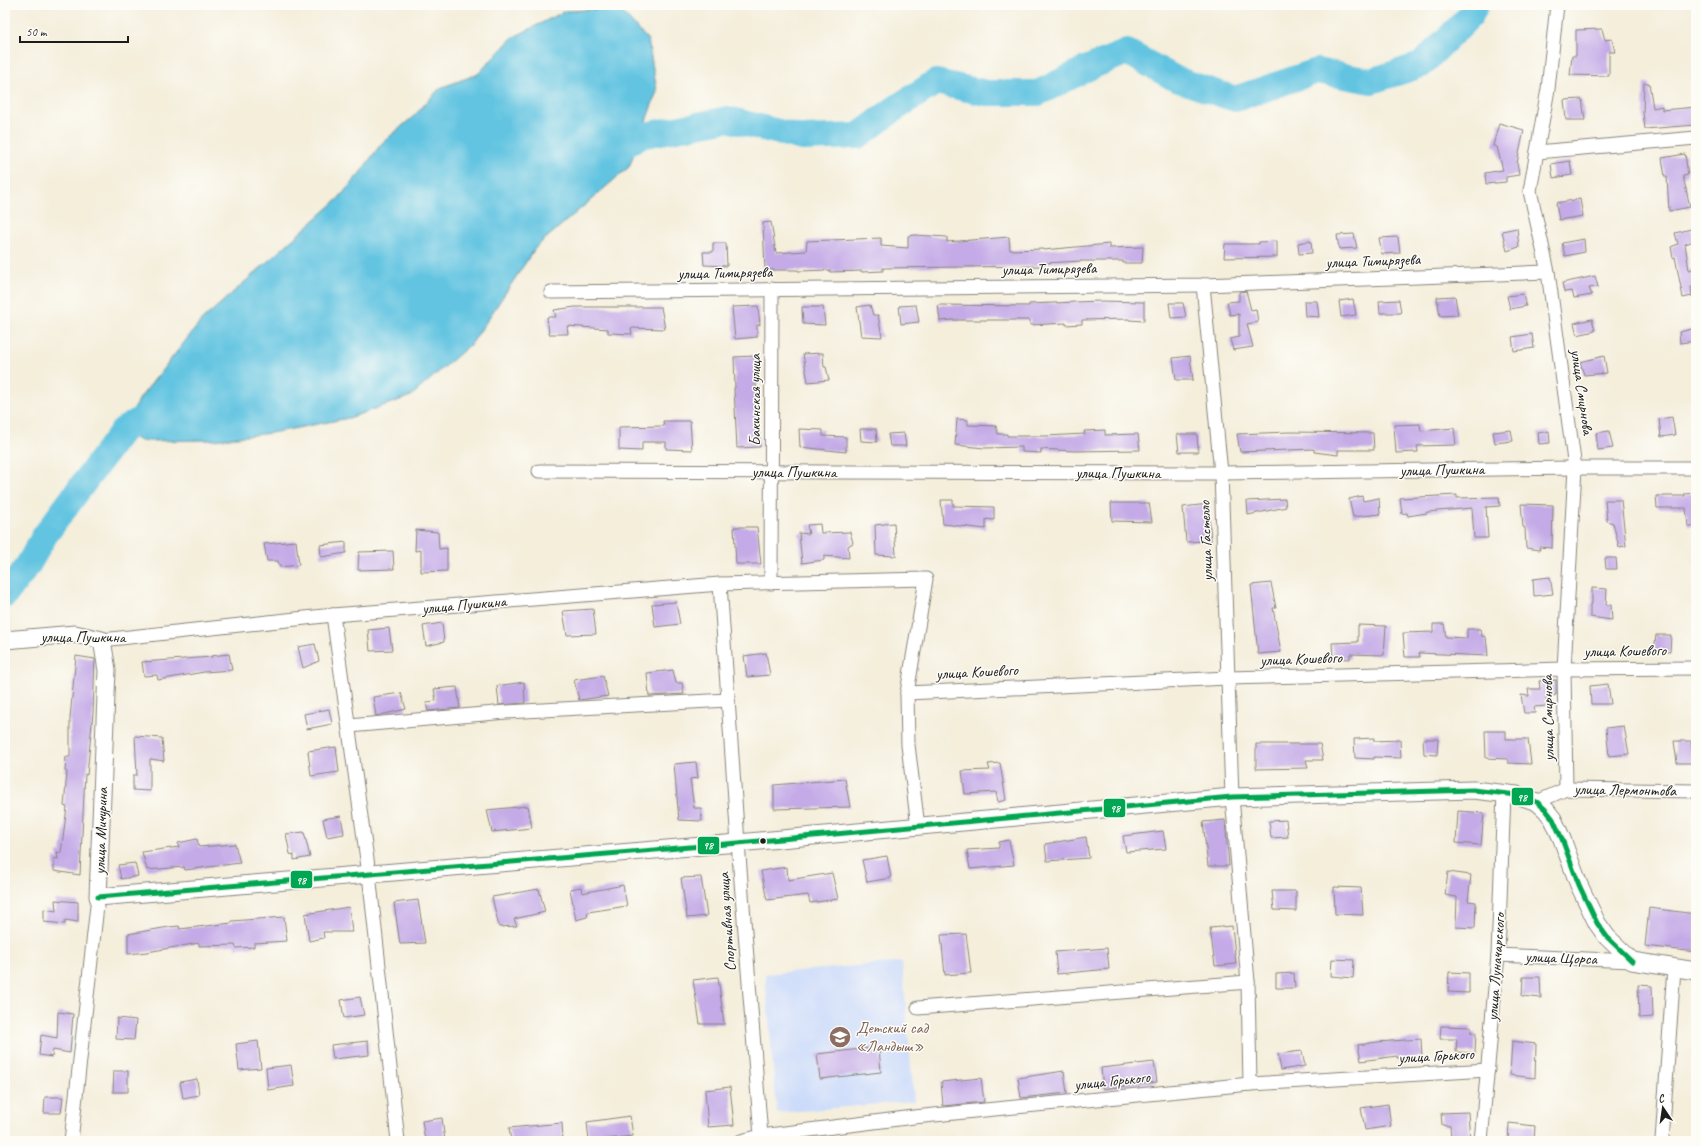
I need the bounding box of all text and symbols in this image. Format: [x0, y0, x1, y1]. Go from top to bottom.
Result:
scale bar [20, 18, 128, 44]
text: 50 m [26, 24, 48, 40]
street label: улица Тимирязева [1324, 249, 1422, 273]
street label: улица Тимирязева [1000, 258, 1098, 280]
street label: улица Тимирязева [676, 262, 774, 284]
street label: улица Смирнова [1566, 347, 1598, 437]
street label: Бакинская улица [745, 353, 765, 446]
street label: улица Пушкина [1399, 459, 1486, 481]
street label: улица Пушкина [751, 462, 838, 482]
street label: улица Пушкина [1075, 463, 1162, 483]
street label: улица Гастелло [1195, 499, 1217, 582]
street label: улица Пушкина [420, 591, 508, 619]
street label: улица Пушкина [40, 627, 127, 647]
street label: улица Кошевого [1583, 640, 1667, 662]
street label: улица Кошевого [1259, 648, 1344, 670]
street label: улица Кошевого [935, 660, 1020, 684]
street label: улица Смирнова [1537, 673, 1559, 762]
street label: улица Лермонтова [1573, 779, 1677, 801]
street label: улица Мичурина [89, 786, 113, 876]
line badge: 98 [1511, 787, 1534, 806]
text: 98 [1517, 790, 1529, 804]
line badge: 98 [1103, 798, 1126, 818]
text: 98 [1110, 801, 1122, 815]
line badge: 98 [697, 836, 720, 855]
unlabelled marker [758, 836, 768, 846]
text: 98 [703, 838, 715, 852]
line badge: 98 [290, 870, 313, 889]
street label: Спортивная улица [713, 871, 740, 972]
text: 98 [296, 873, 308, 887]
street label: улица Луначарского [1482, 910, 1510, 1023]
street label: улица Щорса [1524, 947, 1599, 969]
place label: Детский сад «Ландыш» [856, 1018, 930, 1056]
school or university icon: Детский сад «Ландыш» [827, 1024, 853, 1050]
street label: улица Горького [1397, 1044, 1476, 1068]
street label: улица Горького [1072, 1067, 1152, 1095]
north arrow [1643, 1088, 1683, 1128]
text: С [1657, 1090, 1667, 1106]

